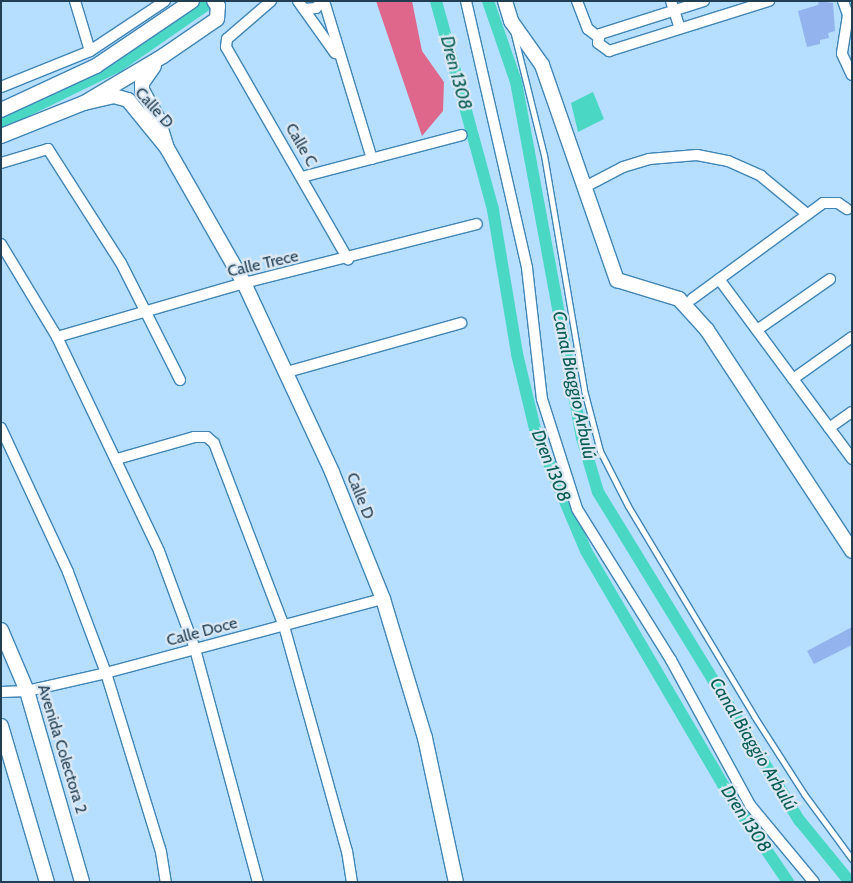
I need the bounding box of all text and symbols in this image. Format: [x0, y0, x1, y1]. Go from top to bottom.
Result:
water label: Dren 1308 [436, 33, 476, 113]
street label: Calle D [131, 84, 177, 132]
street label: Calle C [281, 120, 321, 170]
street label: Calle Trece [226, 247, 300, 281]
water label: Canal Biaggio Arbulú [548, 309, 600, 461]
water label: Dren 1308 [527, 427, 575, 505]
street label: Calle D [342, 470, 378, 522]
street label: Calle Doce [165, 613, 239, 651]
water label: Canal Biaggio Arbulú [705, 674, 801, 814]
street label: Avenida Colectora 2 [33, 682, 91, 816]
water label: Dren 1308 [716, 781, 776, 857]

